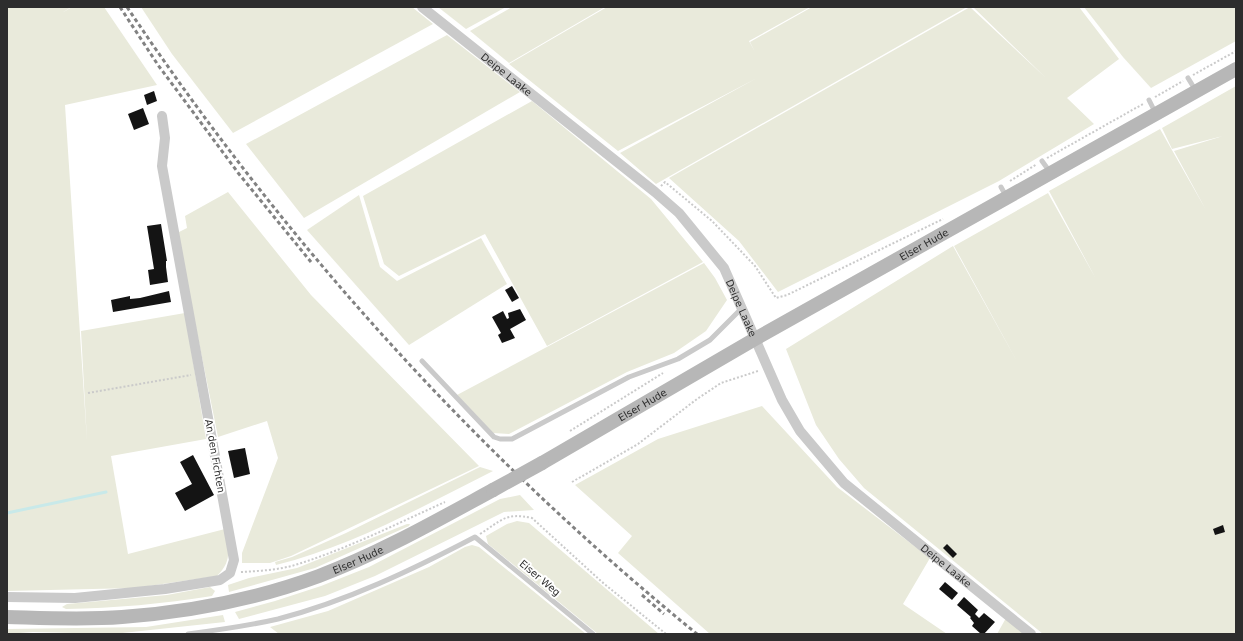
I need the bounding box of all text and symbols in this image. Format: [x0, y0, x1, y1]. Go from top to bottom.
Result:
street label: Deipe Laake [479, 51, 534, 98]
street label: Elser Hude [897, 226, 950, 262]
street label: Deipe Laake [724, 277, 759, 338]
street label: Elser Hude [616, 386, 668, 423]
street label: An den Fichten [203, 418, 227, 494]
street label: Deipe Laake [919, 542, 974, 589]
street label: Elser Hude [331, 544, 385, 576]
street label: Eiser Weg [517, 558, 563, 598]

